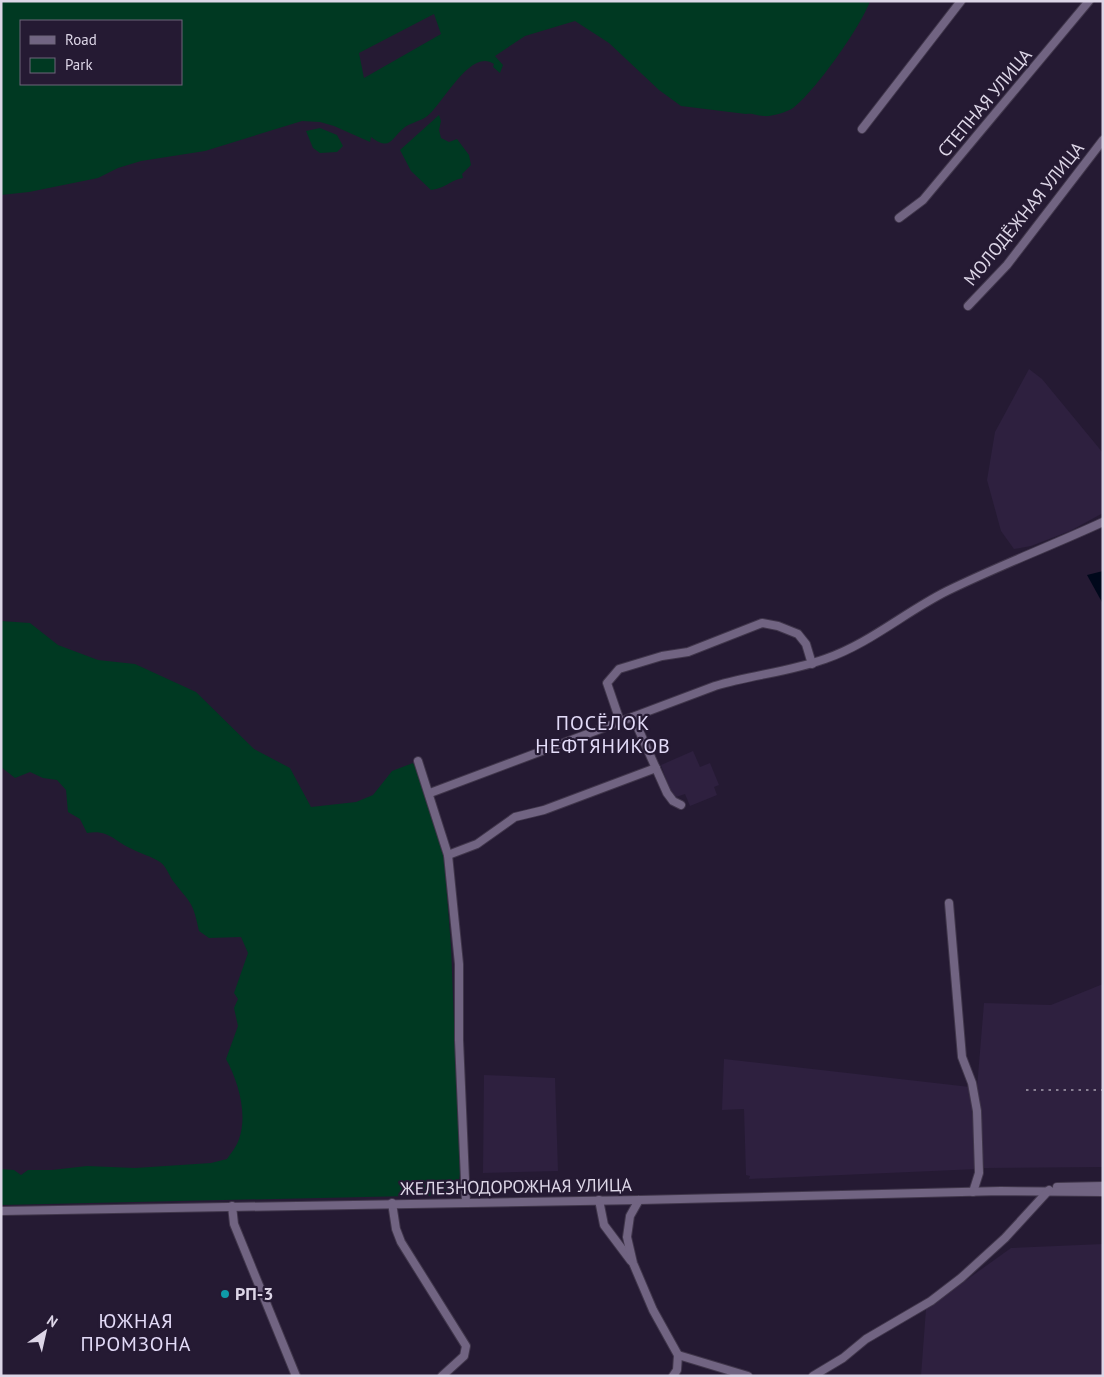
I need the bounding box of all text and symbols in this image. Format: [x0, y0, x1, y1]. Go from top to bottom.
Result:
legend [20, 20, 182, 85]
text: Road [65, 30, 97, 49]
street label: СТЕПНАЯ УЛИЦА [933, 43, 1037, 162]
text: Park [65, 55, 93, 74]
street label: МОЛОДЁЖНАЯ УЛИЦА [959, 137, 1089, 290]
district label: ПОСЁЛОК НЕФТЯНИКОВ [535, 710, 671, 759]
street label: ЖЕЛЕЗНОДОРОЖНАЯ УЛИЦА [399, 1173, 632, 1200]
place label: РП-3 [235, 1282, 273, 1305]
marker: РП-3 [219, 1288, 231, 1300]
north arrow [20, 1307, 70, 1357]
district label: ЮЖНАЯ ПРОМЗОНА [80, 1308, 192, 1357]
text: N [43, 1311, 61, 1331]

